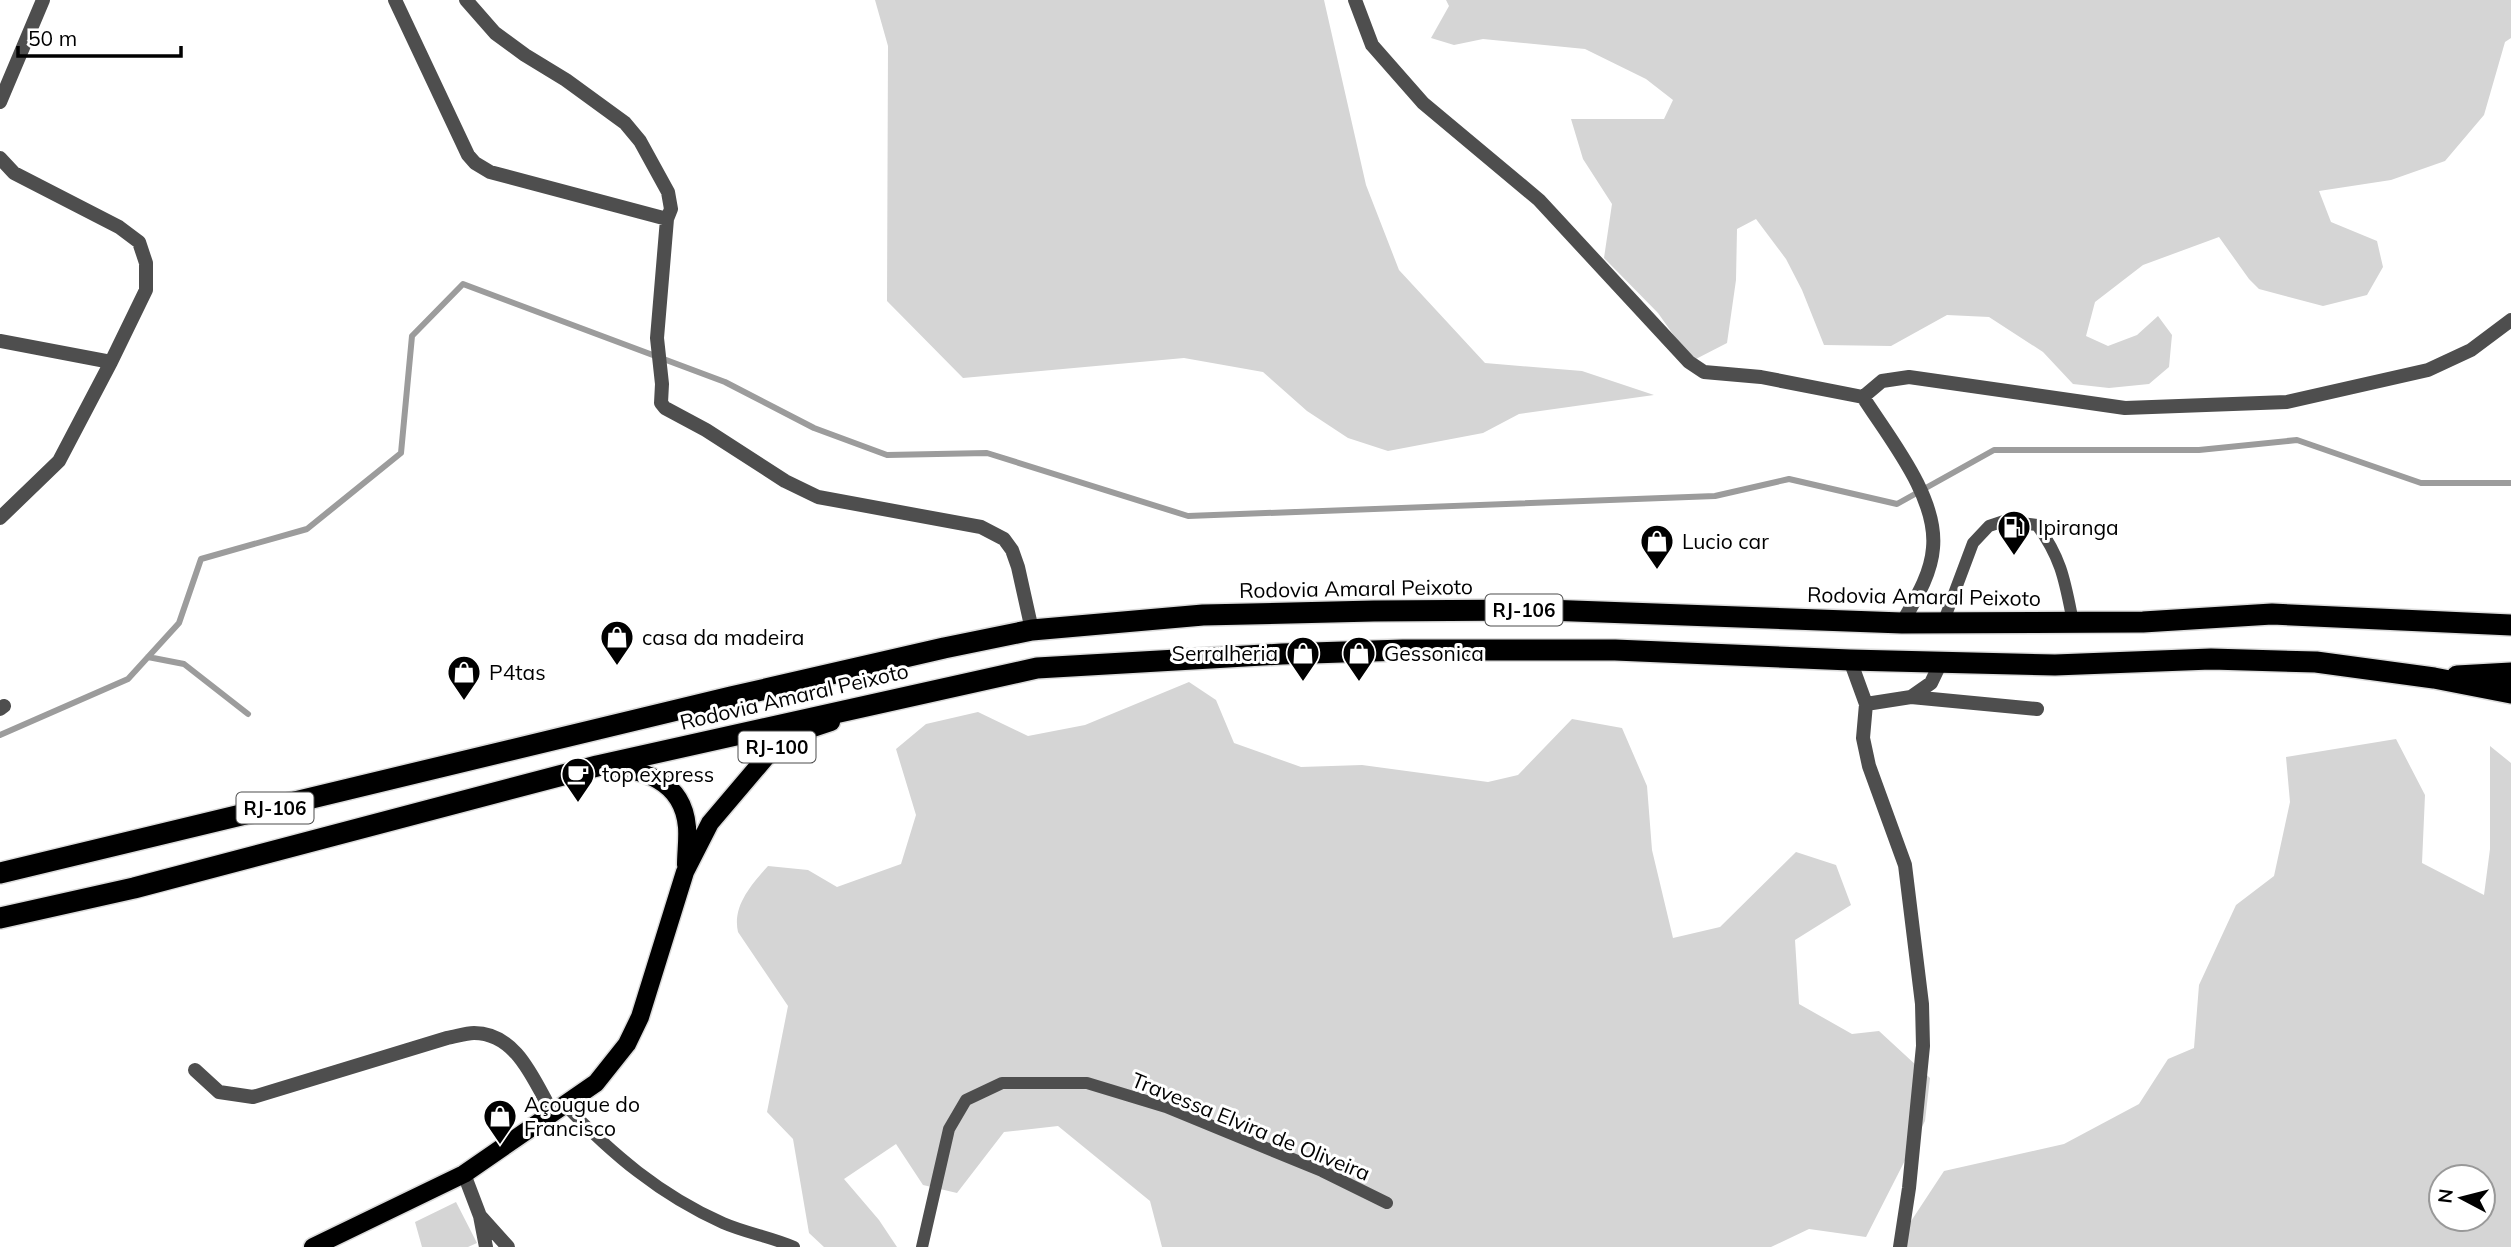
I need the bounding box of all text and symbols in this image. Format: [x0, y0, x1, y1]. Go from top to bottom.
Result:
scale bar [18, 14, 180, 58]
text: 50 m [28, 25, 77, 51]
fuel station icon: Ipiranga [1995, 508, 2033, 557]
place label: Ipiranga [2038, 514, 2119, 540]
shop icon: Lucio car [1638, 522, 1676, 571]
place label: Lucio car [1682, 528, 1769, 554]
street label: Rodovia Amaral Peixoto [1239, 573, 1473, 603]
street label: Rodovia Amaral Peixoto [1807, 581, 2041, 611]
road number: RJ-106 [1486, 594, 1562, 625]
shop icon: casa da madeira [598, 618, 636, 667]
place label: casa da madeira [642, 624, 804, 650]
shop icon: Serralheria [1284, 634, 1322, 683]
shop icon: Gessonica [1340, 634, 1378, 683]
place label: Serralheria [1172, 640, 1278, 666]
place label: Gessonica [1384, 640, 1484, 666]
shop icon: P4tas [445, 653, 483, 702]
street label: Rodovia Amaral Peixoto [677, 657, 911, 735]
place label: P4tas [489, 659, 546, 685]
road number: RJ-100 [738, 732, 816, 762]
cafe icon: top express [559, 755, 597, 804]
place label: top express [602, 761, 714, 787]
road number: RJ-106 [236, 792, 314, 824]
street label: Travessa Elvira de Oliveira [1128, 1066, 1374, 1186]
place label: Açougue do Francisco [524, 1091, 640, 1141]
shop icon: Açougue do Francisco [481, 1097, 519, 1146]
north arrow [2427, 1163, 2497, 1233]
text: N [2432, 1187, 2458, 1205]

